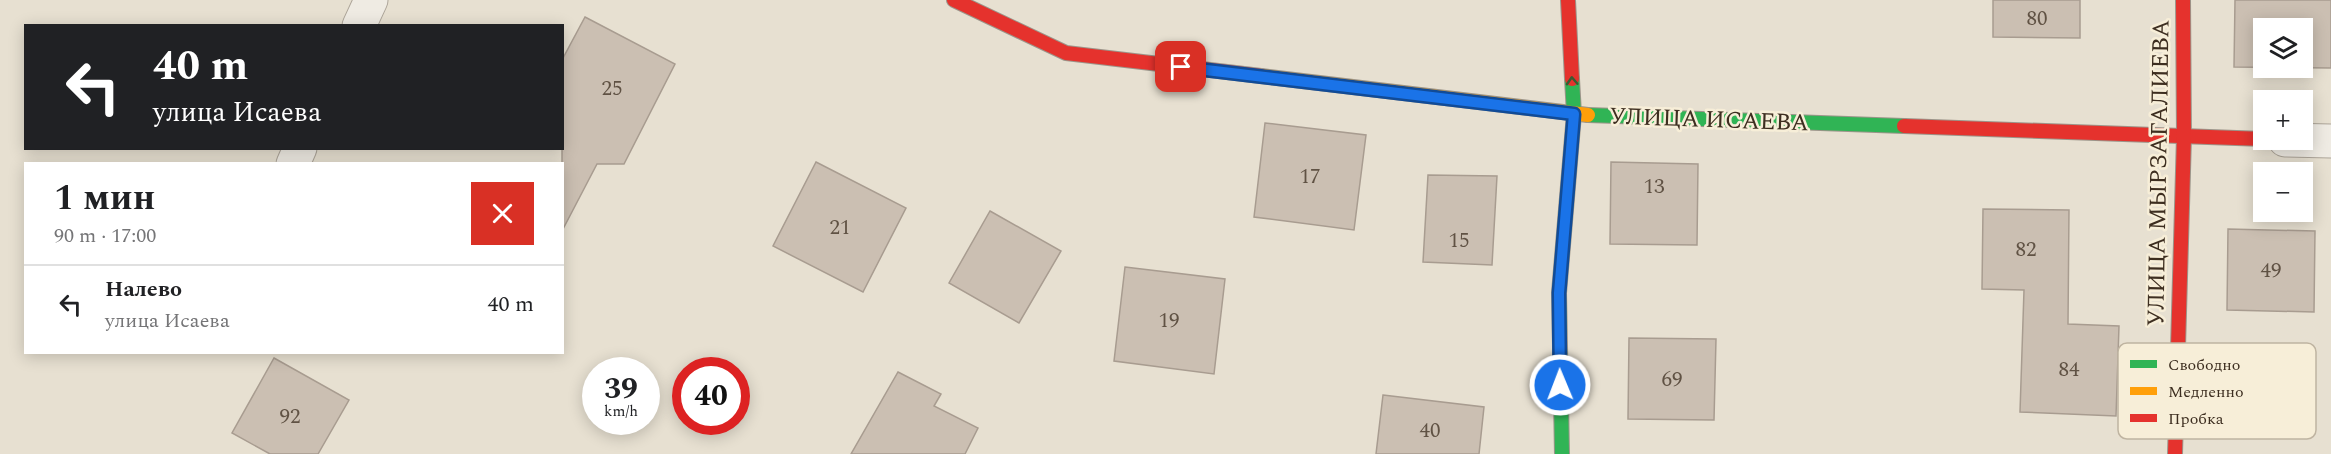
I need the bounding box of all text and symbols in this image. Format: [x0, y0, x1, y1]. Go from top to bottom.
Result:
house number: 80 [2027, 3, 2048, 35]
map controls [2253, 18, 2313, 222]
button: layers [2253, 18, 2313, 78]
street label: УЛИЦА МЫРЗАГАЛИЕВА [2138, 19, 2180, 327]
text: 40 m [153, 35, 248, 98]
pin [1155, 41, 1206, 92]
icon: left [54, 48, 132, 126]
icon: arrive [1164, 50, 1197, 83]
house number: 25 [602, 73, 623, 105]
one-way arrow [1566, 77, 1579, 86]
button: + [2253, 90, 2313, 150]
text: улица Исаева [153, 92, 321, 134]
street label: УЛИЦА ИСАЕВА [1609, 99, 1809, 141]
house number: 17 [1300, 161, 1321, 193]
button: − [2253, 162, 2313, 222]
text: 1 мин [54, 171, 155, 226]
house number: 13 [1644, 171, 1665, 203]
button: close [471, 182, 534, 245]
house number: 21 [830, 212, 851, 244]
text: 90 m · 17:00 [54, 221, 156, 251]
house number: 15 [1449, 225, 1470, 257]
house number: 82 [2016, 234, 2037, 266]
house number: 49 [2261, 255, 2282, 287]
text: Налево [105, 273, 182, 306]
icon: left [54, 288, 87, 321]
text: 40 m [488, 288, 534, 321]
house number: 19 [1159, 305, 1180, 337]
text: улица Исаева [105, 306, 230, 336]
legend [2118, 343, 2316, 439]
position arrow [1528, 353, 1592, 417]
text: Свободно [2168, 353, 2240, 377]
house number: 84 [2059, 354, 2080, 386]
speed limit sign: 40 [672, 357, 750, 435]
house number: 69 [1662, 364, 1683, 396]
text: 39 [604, 366, 638, 412]
text: Медленно [2168, 380, 2244, 404]
text: km/h [604, 400, 638, 423]
house number: 92 [280, 401, 301, 433]
text: Пробка [2168, 407, 2224, 431]
house number: 40 [1420, 415, 1441, 447]

